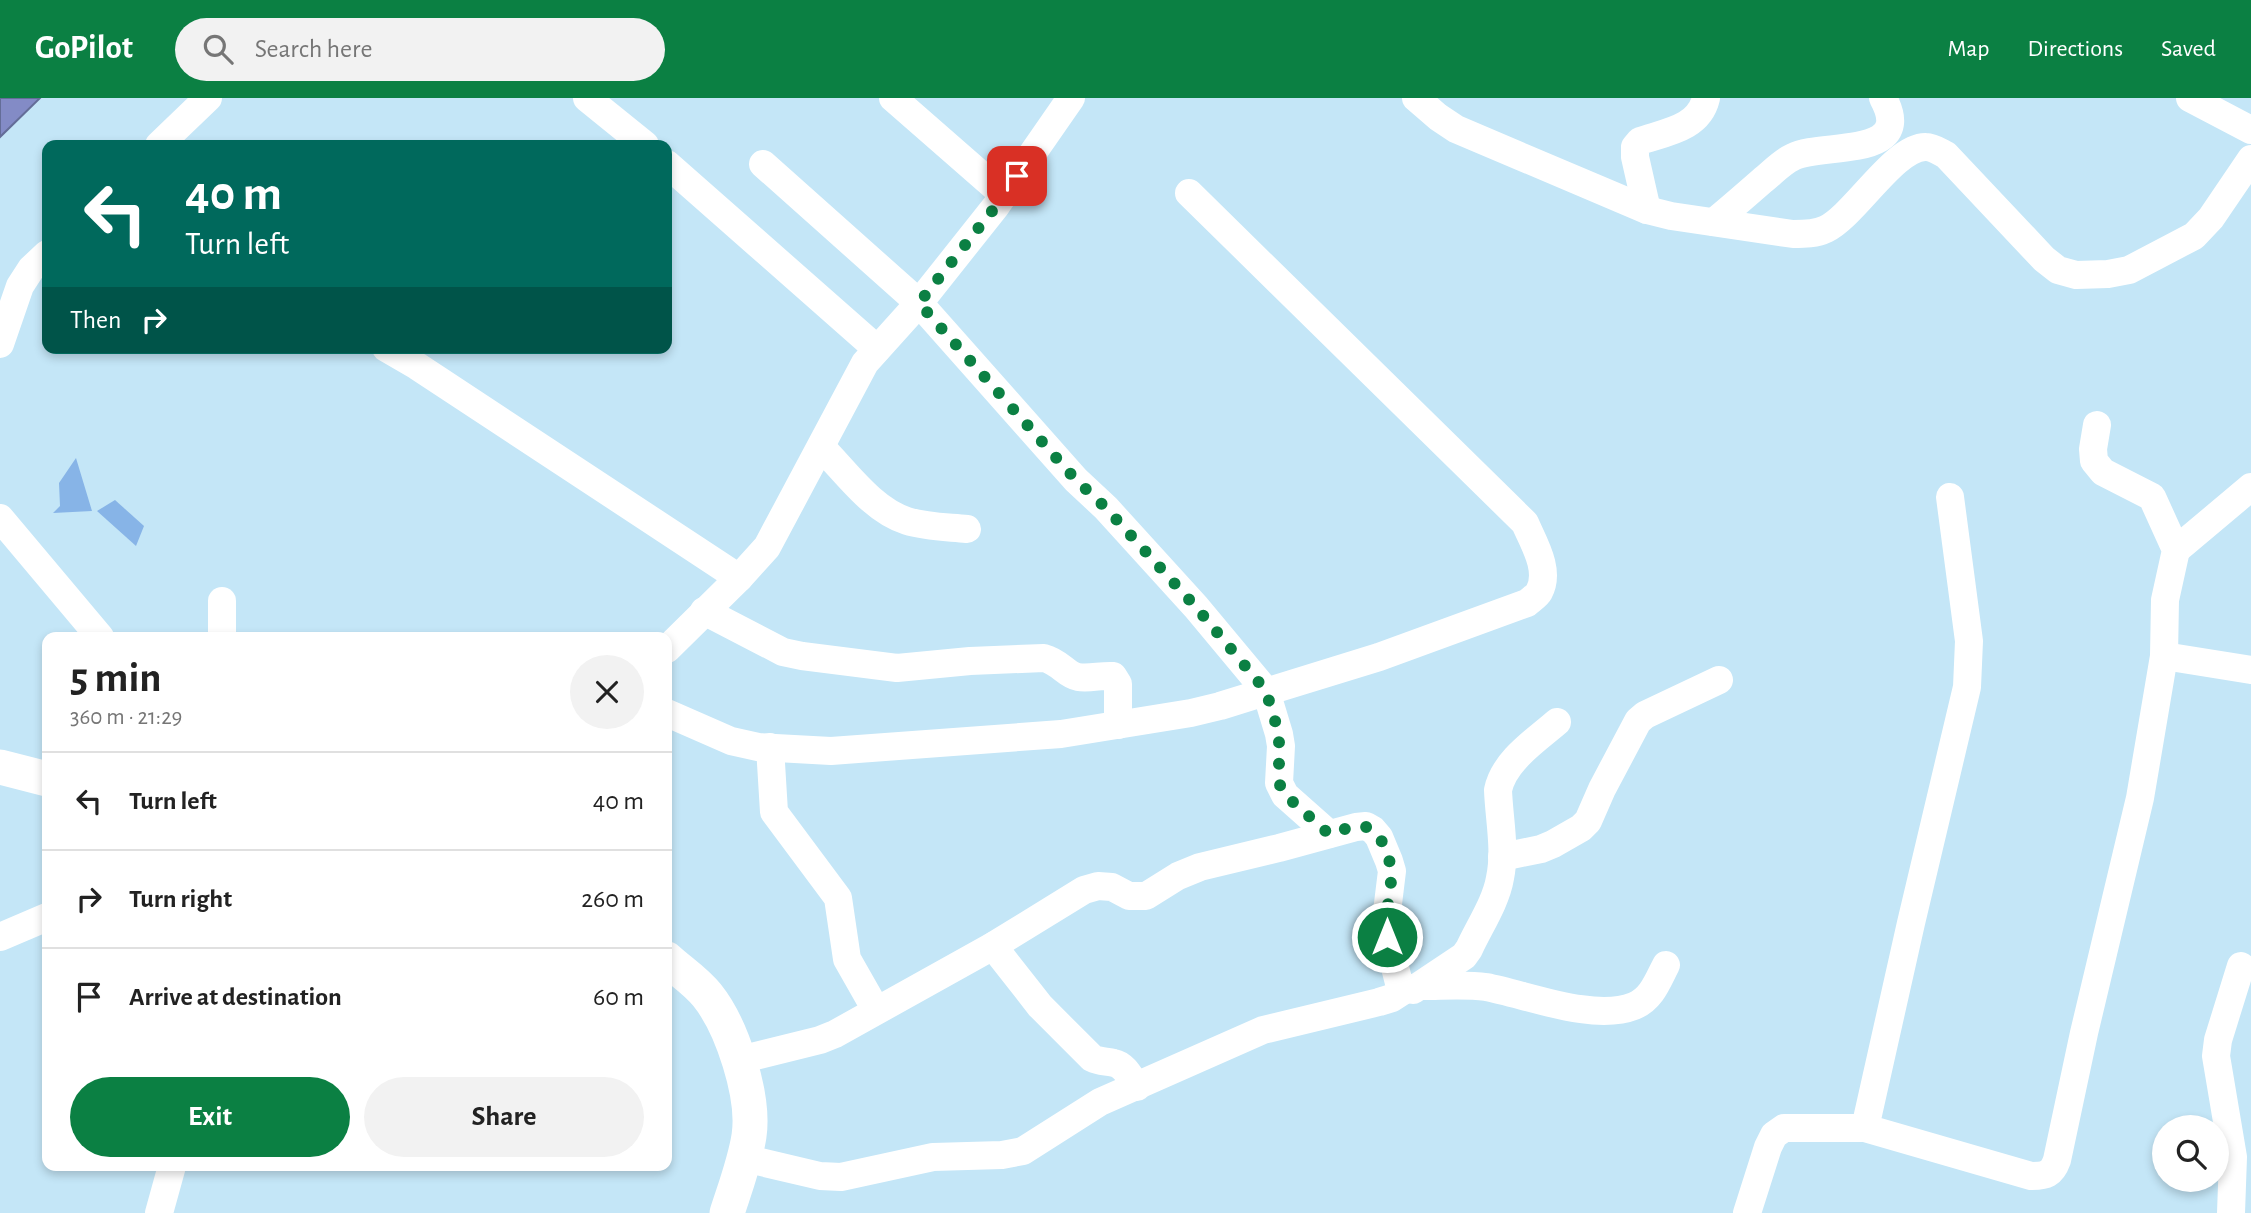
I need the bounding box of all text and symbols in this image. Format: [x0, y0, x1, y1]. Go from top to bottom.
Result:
search box [175, 18, 665, 81]
icon: search [199, 30, 237, 68]
text: GoPilot [35, 32, 133, 65]
text: Search here [255, 36, 372, 62]
text: Map [1947, 37, 1989, 61]
text: Directions [2027, 37, 2123, 61]
text: Saved [2161, 37, 2216, 61]
pin [987, 146, 1047, 206]
icon: arrive [998, 157, 1036, 195]
icon: left [70, 168, 161, 259]
text: 40 m [185, 170, 282, 219]
text: Turn left [185, 228, 289, 260]
icon: right [135, 301, 173, 339]
text: Then [70, 307, 121, 333]
button: close [570, 655, 644, 729]
text: 5 min [70, 657, 162, 699]
text: 360 m · 21:29 [70, 706, 182, 729]
icon: left [70, 782, 108, 820]
text: Turn left [129, 788, 217, 814]
text: 40 m [593, 788, 644, 814]
icon: right [70, 880, 108, 918]
text: Turn right [129, 886, 232, 912]
text: 260 m [581, 886, 644, 912]
position arrow [1350, 900, 1424, 974]
icon: arrive [70, 978, 108, 1016]
text: Arrive at destination [129, 984, 342, 1010]
text: 60 m [593, 984, 644, 1010]
button: Exit [70, 1077, 350, 1157]
button: Share [364, 1077, 644, 1157]
map controls [2152, 1115, 2229, 1192]
button: search [2152, 1115, 2229, 1192]

